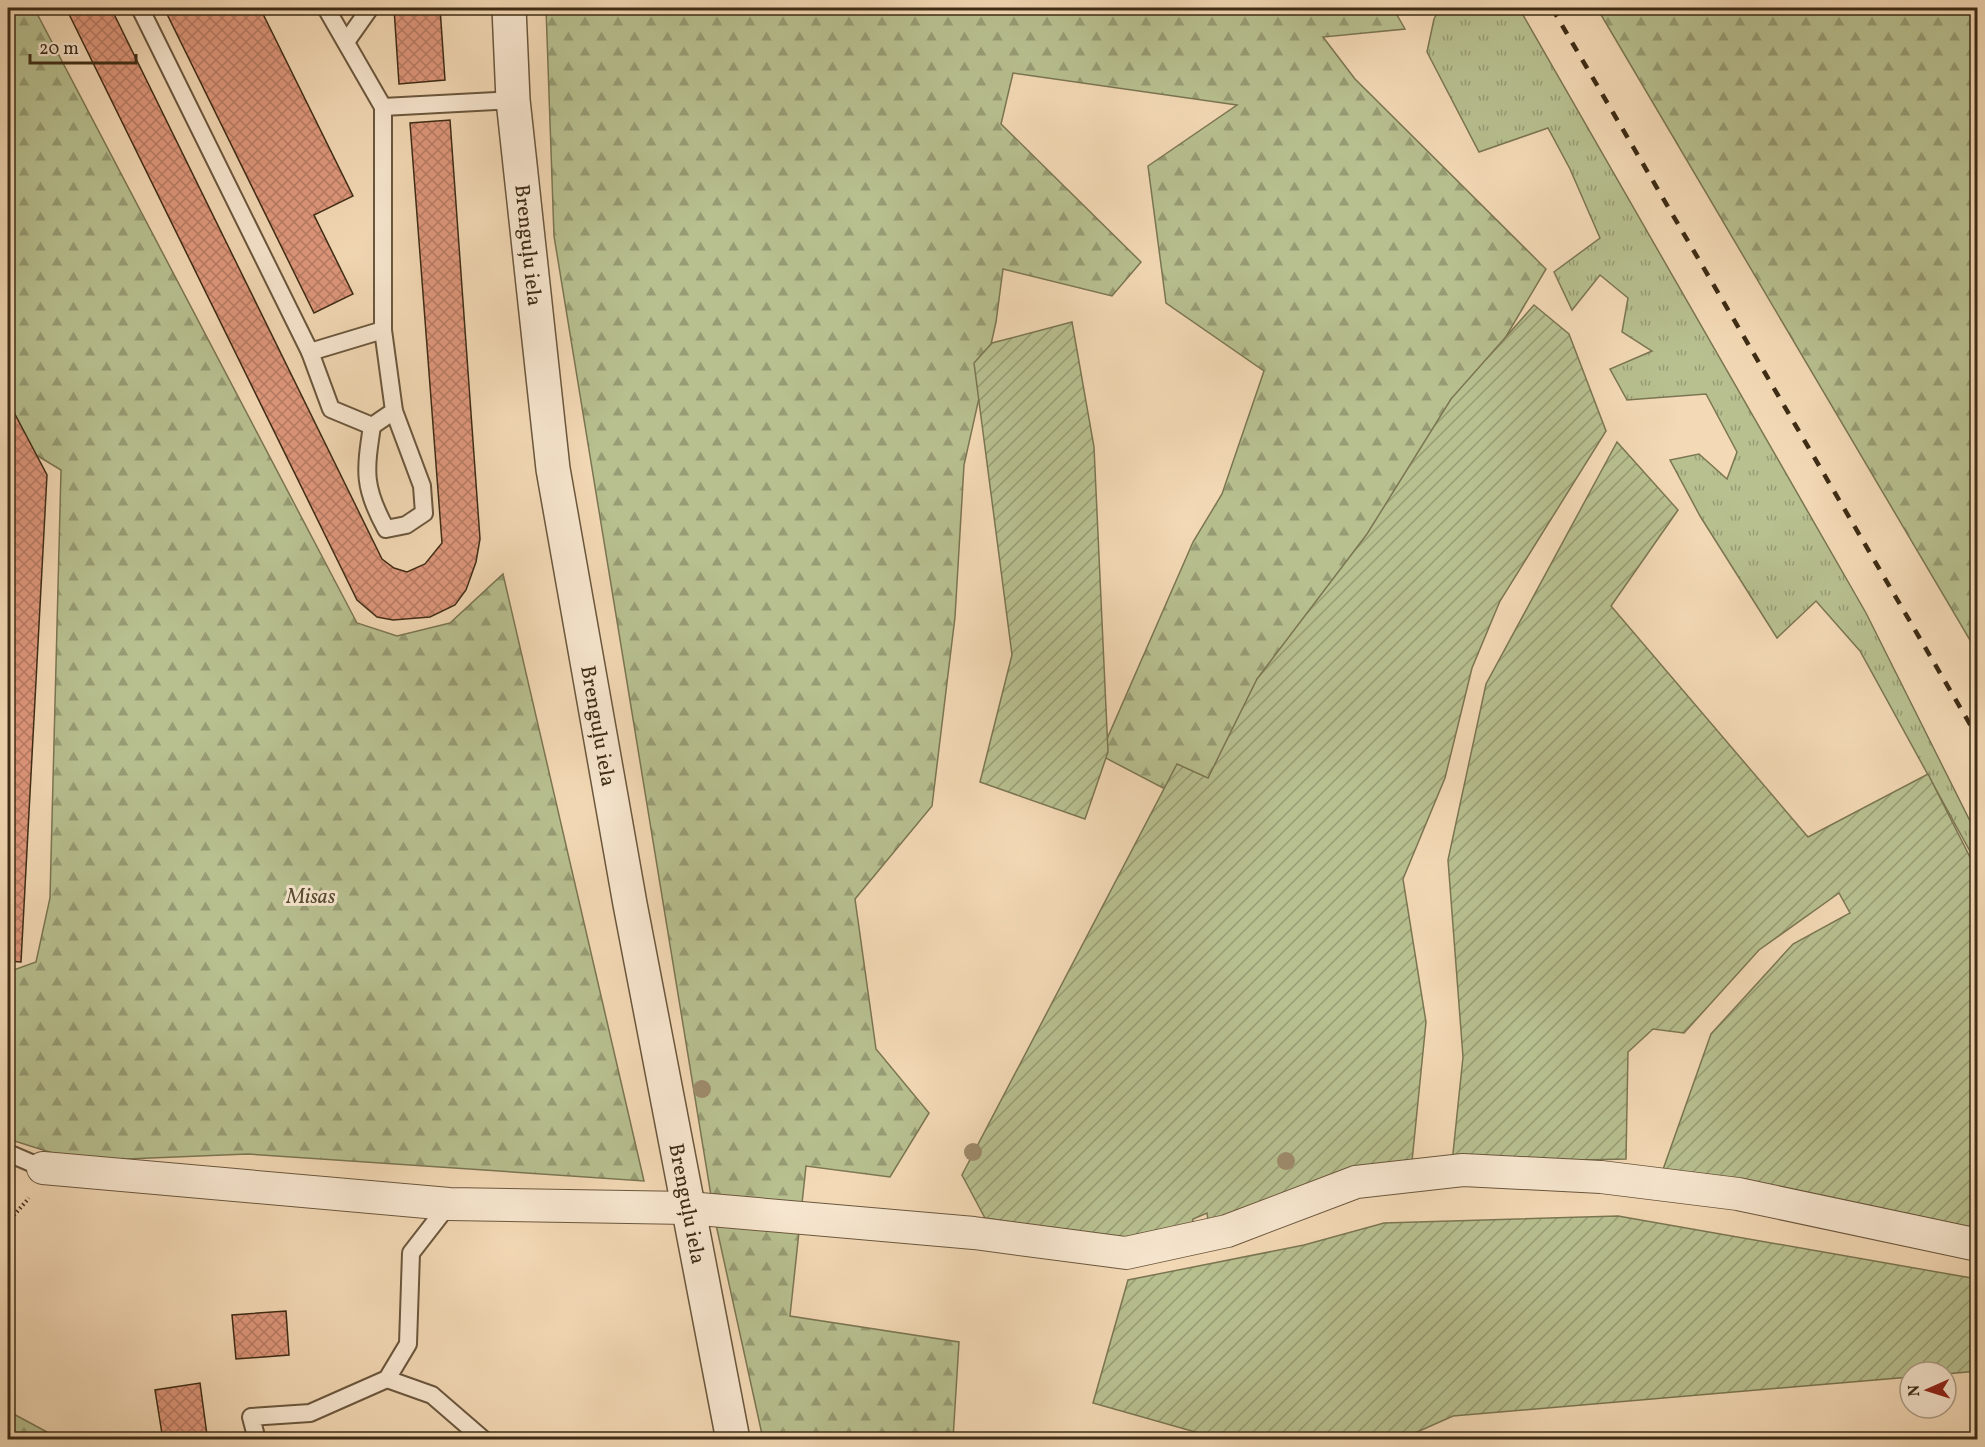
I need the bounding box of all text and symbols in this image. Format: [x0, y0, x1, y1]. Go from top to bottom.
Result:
scale bar [30, 27, 136, 65]
text: 20 m [39, 37, 79, 62]
street label: Brenguļu iela [506, 183, 548, 308]
street label: Brenguļu iela [572, 663, 622, 789]
park label: Misas [286, 883, 336, 912]
street label: Brenguļu iela [660, 1141, 712, 1267]
north arrow [1898, 1360, 1958, 1420]
text: N [1904, 1384, 1926, 1397]

